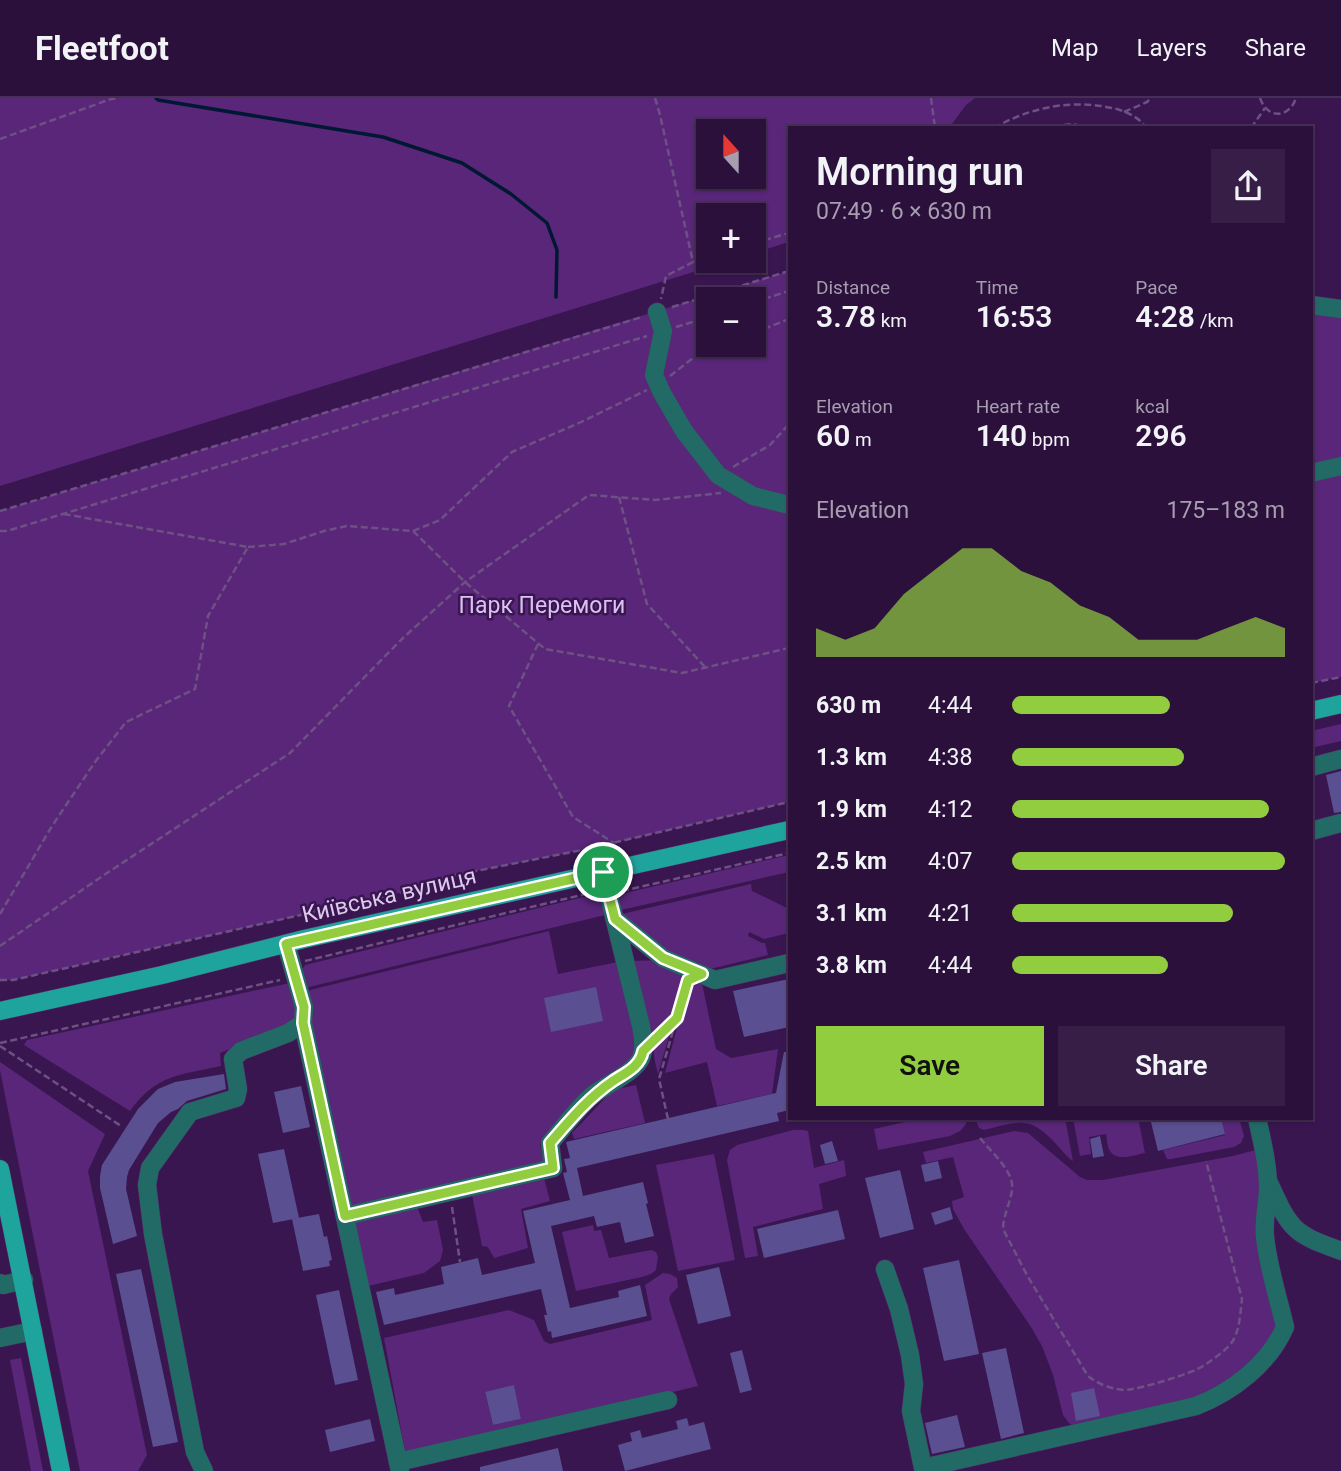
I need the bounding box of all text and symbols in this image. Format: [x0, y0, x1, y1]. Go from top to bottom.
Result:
text: Fleetfoot [35, 29, 169, 68]
text: Map [1051, 34, 1099, 62]
text: Layers [1137, 34, 1207, 62]
text: Share [1245, 34, 1306, 62]
north arrow [696, 119, 766, 189]
map controls [696, 119, 766, 357]
button: share [1211, 149, 1285, 223]
text: Morning run [816, 150, 1024, 194]
text: 07:49 · 6 × 630 m [816, 198, 992, 225]
button: + [696, 203, 766, 273]
text: Distance [816, 276, 890, 299]
text: Time [976, 276, 1018, 299]
text: Pace [1135, 276, 1178, 299]
button: − [696, 287, 766, 357]
text: 3.78 [816, 299, 876, 334]
text: 16:53 [976, 299, 1052, 334]
text: 4:28 [1135, 299, 1195, 334]
text: km [876, 309, 907, 332]
text: /km [1195, 309, 1234, 332]
text: Elevation [816, 395, 893, 418]
text: Heart rate [976, 395, 1060, 418]
text: kcal [1135, 395, 1170, 418]
text: 60 [816, 418, 850, 453]
text: 140 [976, 418, 1027, 453]
text: 296 [1135, 418, 1187, 453]
text: m [850, 428, 872, 451]
text: bpm [1027, 428, 1070, 451]
text: Elevation [816, 497, 909, 524]
text: 175–183 m [1166, 497, 1285, 524]
park label: Парк Перемоги [459, 592, 625, 619]
text: 630 m [816, 692, 881, 719]
text: 4:44 [928, 692, 972, 719]
text: 1.3 km [816, 744, 887, 771]
text: 4:38 [928, 744, 972, 771]
text: 1.9 km [816, 796, 887, 823]
text: 4:12 [928, 796, 972, 823]
pin [573, 842, 633, 902]
text: 2.5 km [816, 848, 887, 875]
text: 4:07 [928, 848, 972, 875]
icon: arrive [584, 853, 622, 891]
street label: Київська вулиця [299, 862, 479, 929]
text: 3.1 km [816, 900, 887, 927]
text: 4:21 [928, 900, 972, 927]
text: 3.8 km [816, 952, 887, 979]
text: 4:44 [928, 952, 972, 979]
button: Save [816, 1026, 1044, 1106]
button: Share [1058, 1026, 1285, 1106]

